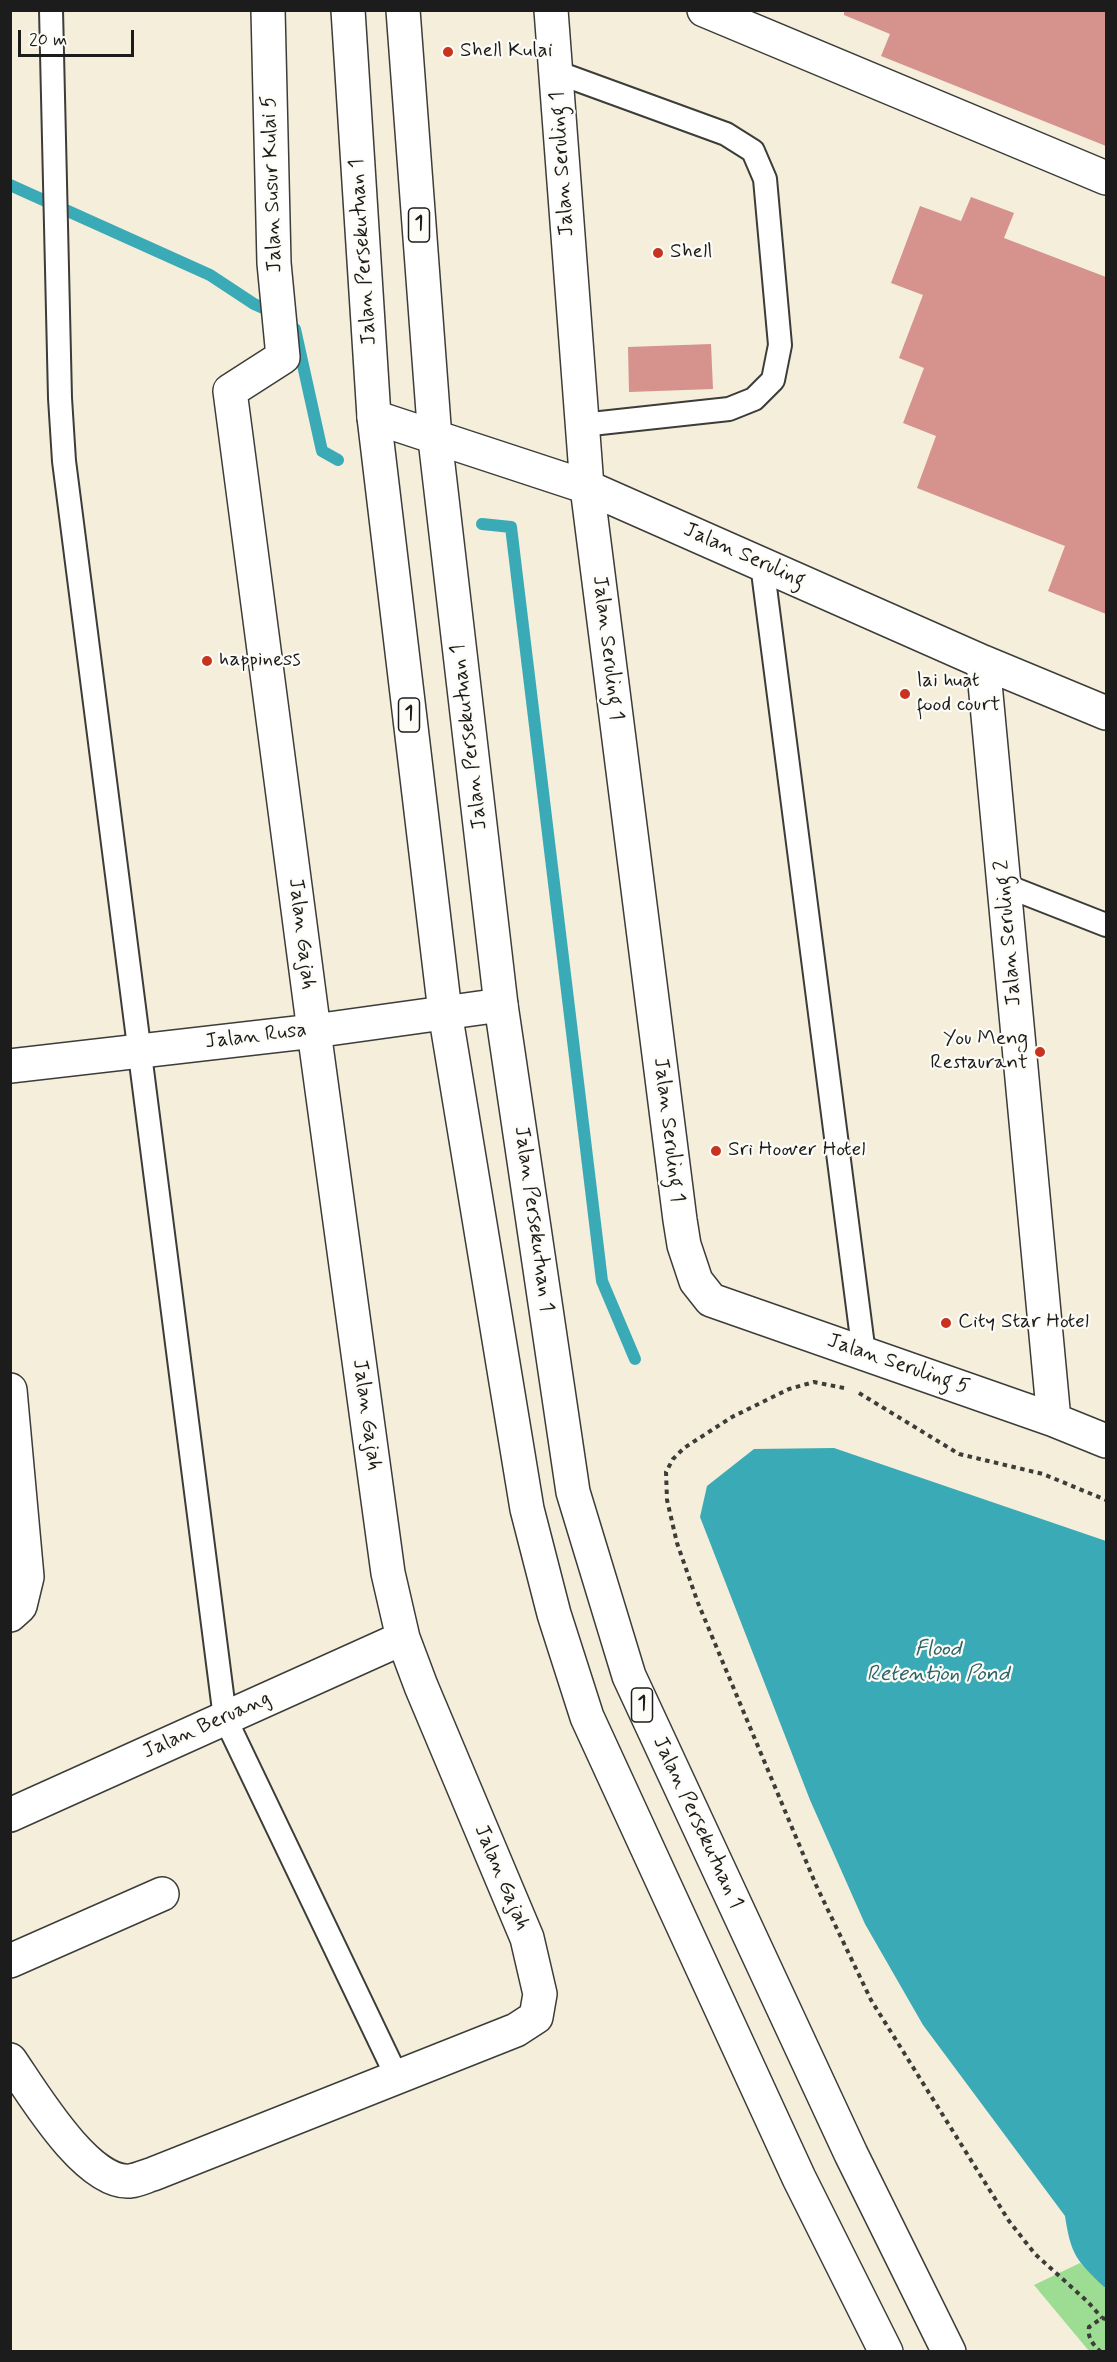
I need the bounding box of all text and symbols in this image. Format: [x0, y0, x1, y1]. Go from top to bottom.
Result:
scale bar [21, 18, 136, 56]
text: 20 m [29, 28, 67, 52]
place label: Shell Kulai [460, 39, 553, 65]
marker: Shell Kulai [441, 45, 455, 59]
street label: Jalan Seruling 1 [545, 90, 581, 238]
street label: Jalan Susur Kulai 5 [257, 95, 289, 273]
street label: Jalan Persekutuan 1 [345, 158, 383, 346]
road number: 1 [408, 208, 430, 242]
place label: Shell [670, 240, 712, 266]
marker: Shell [651, 246, 665, 260]
street label: Jalan Seruling [679, 518, 809, 594]
street label: Jalan Seruling 1 [586, 574, 628, 722]
street label: Jalan Persekutuan 1 [446, 643, 494, 831]
place label: happiness [219, 648, 301, 674]
marker: happiness [200, 654, 214, 668]
place label: lai huat food court [917, 669, 1000, 719]
marker: lai huat food court [898, 687, 912, 701]
road number: 1 [398, 698, 420, 732]
street label: Jalan Seruling 2 [990, 859, 1028, 1007]
street label: Jalan Gajah [282, 877, 320, 991]
street label: Jalan Rusa [204, 1018, 308, 1056]
place label: You Meng Restaurant [930, 1027, 1028, 1077]
marker: You Meng Restaurant [1033, 1045, 1047, 1059]
street label: Jalan Seruling 1 [647, 1056, 689, 1204]
street label: Jalan Persekutuan 1 [508, 1125, 558, 1313]
place label: Sri Hoover Hotel [728, 1138, 865, 1164]
marker: Sri Hoover Hotel [709, 1144, 723, 1158]
place label: City Star Hotel [958, 1310, 1089, 1336]
marker: City Star Hotel [939, 1316, 953, 1330]
street label: Jalan Seruling 5 [824, 1329, 972, 1401]
street label: Jalan Gajah [346, 1358, 386, 1472]
water label: Flood Retention Pond [867, 1637, 1009, 1688]
street label: Jalan Beruang [139, 1686, 275, 1766]
road number: 1 [632, 1688, 652, 1722]
street label: Jalan Persekutuan 1 [646, 1733, 748, 1913]
street label: Jalan Gajah [467, 1821, 535, 1935]

